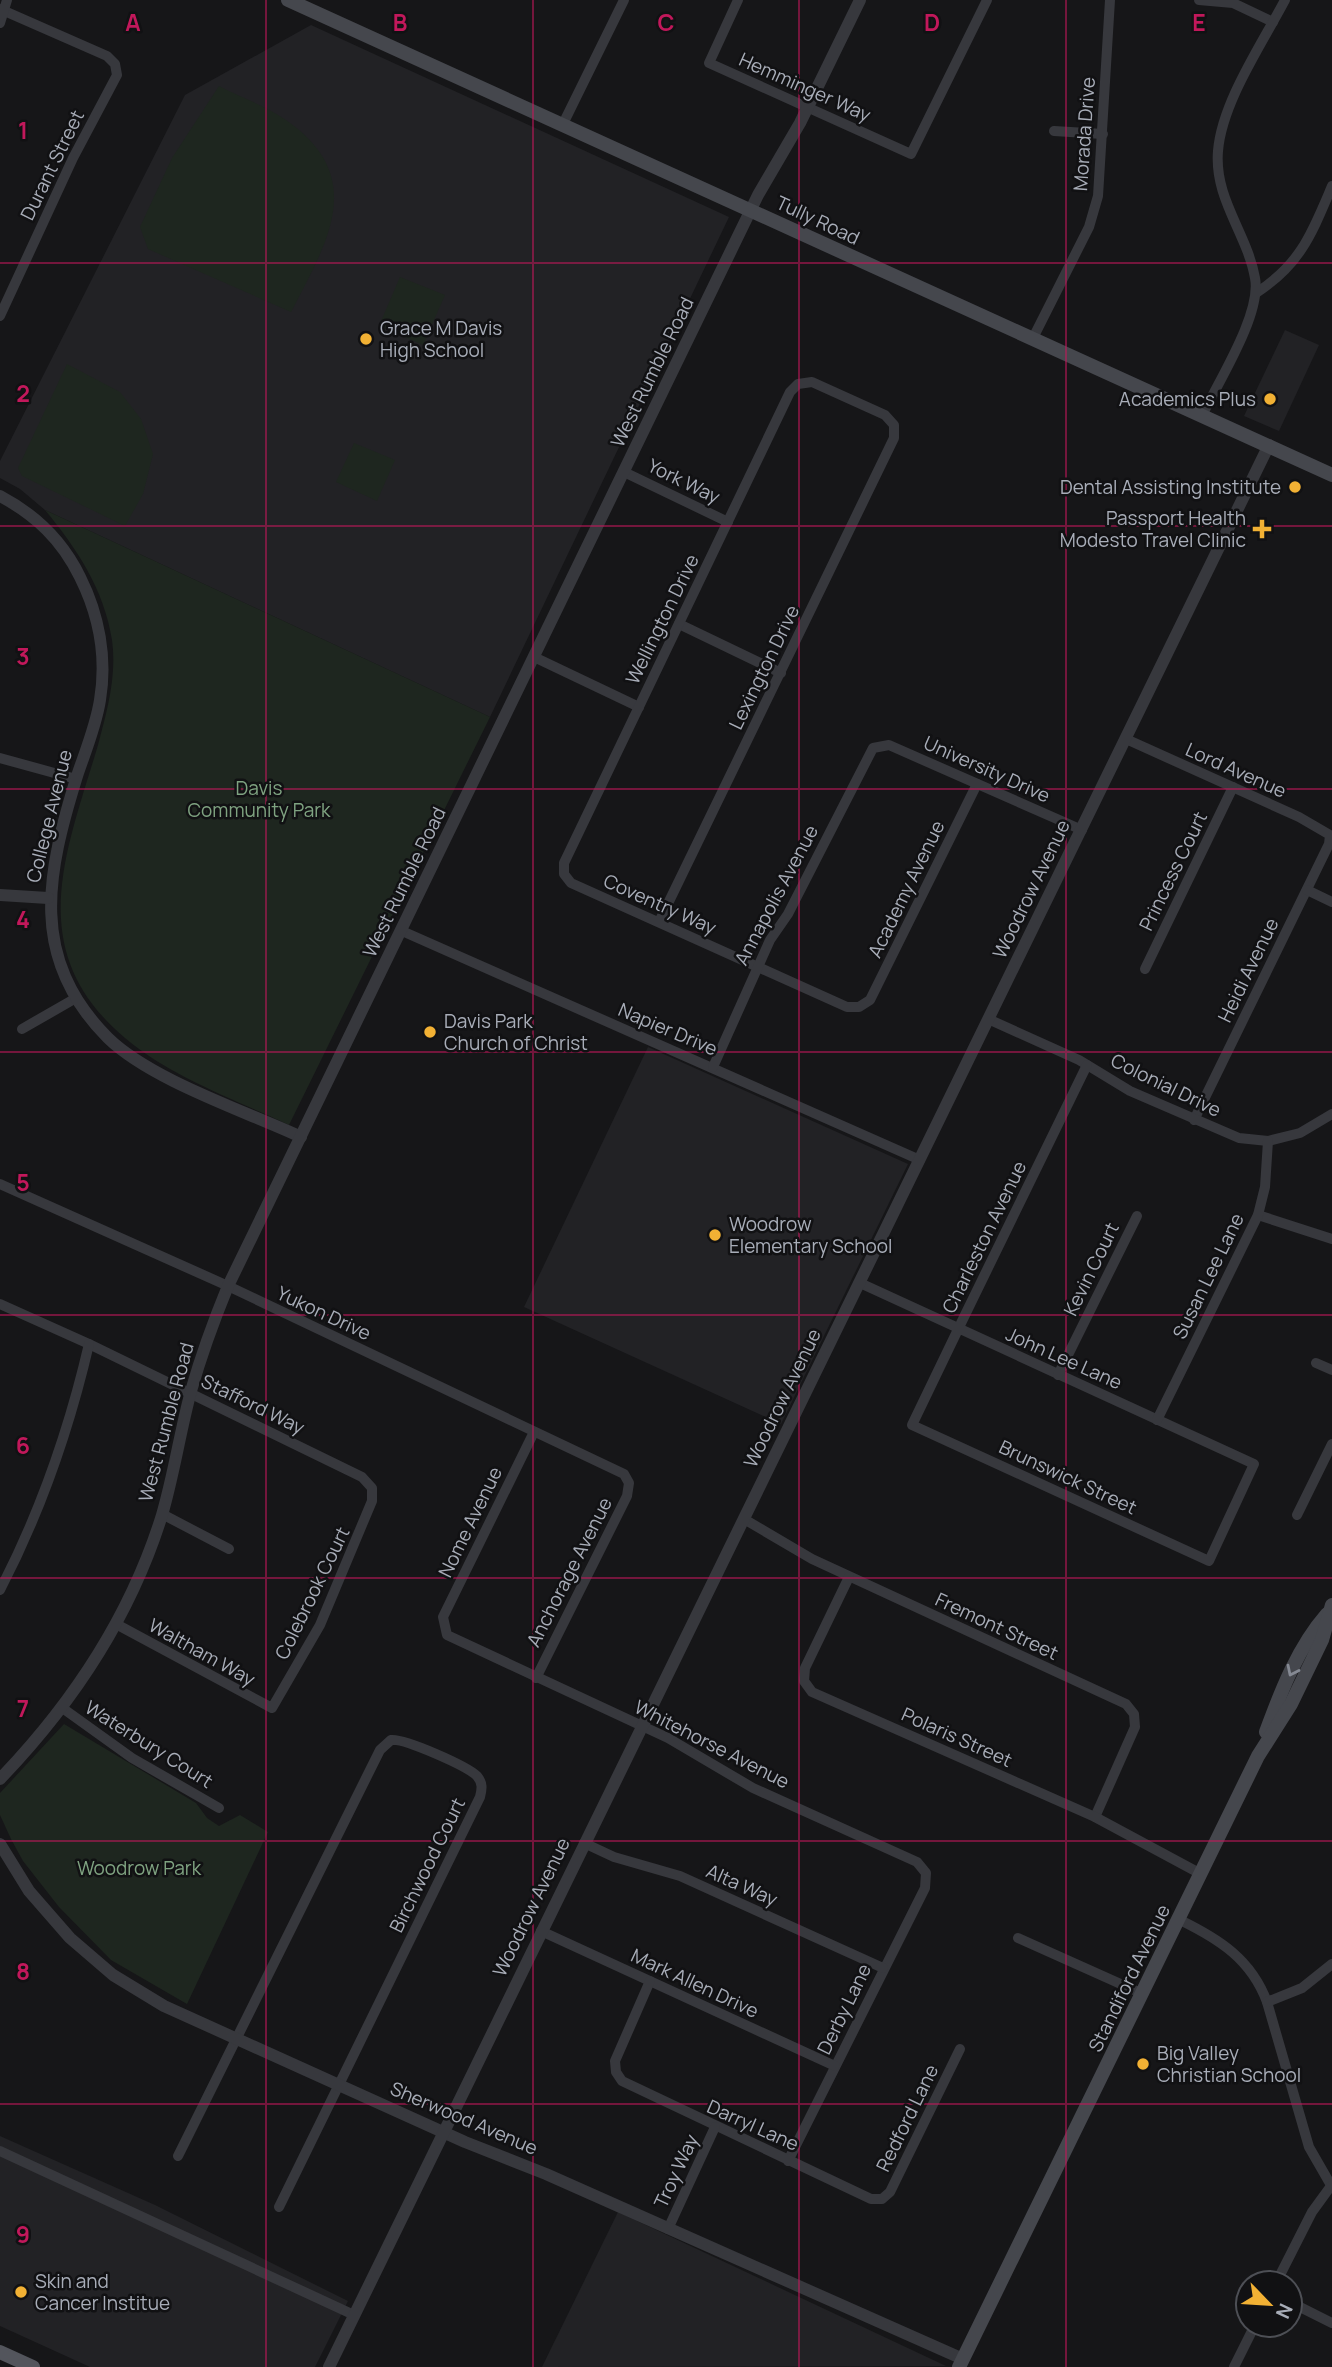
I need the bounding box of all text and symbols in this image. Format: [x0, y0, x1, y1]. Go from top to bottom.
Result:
text: A [125, 6, 141, 38]
text: B [393, 6, 407, 38]
text: C [658, 6, 675, 38]
text: D [924, 6, 940, 38]
text: E [1192, 6, 1206, 38]
street label: Hemminger Way [735, 46, 875, 128]
street label: Morada Drive [1067, 76, 1101, 192]
street label: Durant Street [14, 106, 90, 224]
text: 1 [18, 114, 28, 146]
street label: Tully Road [772, 189, 864, 251]
street label: West Rumble Road [604, 293, 700, 451]
place label: Grace M Davis High School [380, 315, 502, 363]
marker: Grace M Davis High School [358, 331, 374, 347]
text: 2 [16, 377, 30, 409]
place label: Academics Plus [1119, 386, 1256, 412]
marker: Academics Plus [1262, 391, 1278, 407]
street label: York Way [644, 452, 724, 510]
place label: Dental Assisting Institute [1060, 474, 1281, 500]
marker: Dental Assisting Institute [1287, 479, 1303, 495]
place label: Passport Health Modesto Travel Clinic [1060, 505, 1246, 553]
marker: Passport Health Modesto Travel Clinic [1252, 519, 1272, 539]
street label: Wellington Drive [619, 550, 705, 688]
street label: Lexington Drive [723, 600, 805, 734]
text: 3 [16, 640, 30, 672]
street label: University Drive [920, 729, 1054, 809]
street label: Lord Avenue [1182, 736, 1290, 804]
street label: College Avenue [20, 747, 78, 885]
park label: Davis Community Park [187, 775, 331, 823]
street label: West Rumble Road [356, 803, 452, 961]
street label: Princess Court [1133, 807, 1213, 935]
street label: Woodrow Avenue [986, 815, 1076, 963]
street label: Academy Avenue [861, 816, 951, 962]
street label: Annapolis Avenue [728, 820, 824, 970]
street label: Coventry Way [599, 868, 721, 940]
text: 4 [16, 903, 30, 935]
street label: Heidi Avenue [1212, 913, 1284, 1027]
street label: Napier Drive [614, 996, 722, 1062]
place label: Davis Park Church of Christ [444, 1008, 588, 1056]
marker: Davis Park Church of Christ [422, 1024, 438, 1040]
street label: Colonial Drive [1107, 1047, 1225, 1123]
street label: Charleston Avenue [936, 1157, 1032, 1317]
text: 5 [16, 1166, 30, 1198]
street label: Susan Lee Lane [1166, 1209, 1250, 1343]
place label: Woodrow Elementary School [729, 1211, 892, 1259]
street label: Kevin Court [1057, 1218, 1125, 1320]
marker: Woodrow Elementary School [707, 1227, 723, 1243]
street label: Yukon Drive [273, 1280, 375, 1346]
street label: John Lee Lane [1002, 1321, 1126, 1395]
street label: Woodrow Avenue [737, 1324, 827, 1472]
street label: West Rumble Road [132, 1339, 200, 1505]
street label: Stafford Way [197, 1368, 309, 1440]
text: 6 [16, 1429, 30, 1461]
street label: Brunswick Street [995, 1434, 1141, 1520]
street label: Nome Avenue [432, 1462, 508, 1582]
street label: Anchorage Avenue [520, 1493, 618, 1651]
street label: Colebrook Court [269, 1522, 355, 1664]
street label: Fremont Street [931, 1586, 1063, 1666]
street label: Waltham Way [144, 1612, 260, 1692]
one-way arrow [1286, 1664, 1300, 1676]
text: 7 [17, 1692, 29, 1724]
street label: Waterbury Court [80, 1694, 218, 1794]
street label: Whitehorse Avenue [630, 1694, 794, 1794]
street label: Polaris Street [898, 1701, 1016, 1773]
street label: Birchwood Court [383, 1793, 471, 1937]
street label: Woodrow Avenue [486, 1833, 576, 1981]
park label: Woodrow Park [77, 1855, 202, 1881]
street label: Alta Way [702, 1858, 782, 1912]
street label: Standiford Avenue [1082, 1900, 1176, 2056]
street label: Mark Allen Drive [627, 1942, 763, 2024]
text: 8 [16, 1955, 30, 1987]
street label: Derby Lane [811, 1959, 877, 2059]
place label: Big Valley Christian School [1157, 2040, 1301, 2088]
marker: Big Valley Christian School [1135, 2056, 1151, 2072]
street label: Redford Lane [870, 2060, 944, 2176]
street label: Sherwood Avenue [386, 2075, 542, 2161]
street label: Darryl Lane [703, 2093, 803, 2157]
street label: Troy Way [648, 2130, 704, 2212]
text: 9 [16, 2218, 30, 2250]
place label: Skin and Cancer Institue [35, 2268, 170, 2316]
north arrow [1234, 2269, 1304, 2339]
marker: Skin and Cancer Institue [13, 2284, 29, 2300]
text: N [1270, 2300, 1299, 2323]

